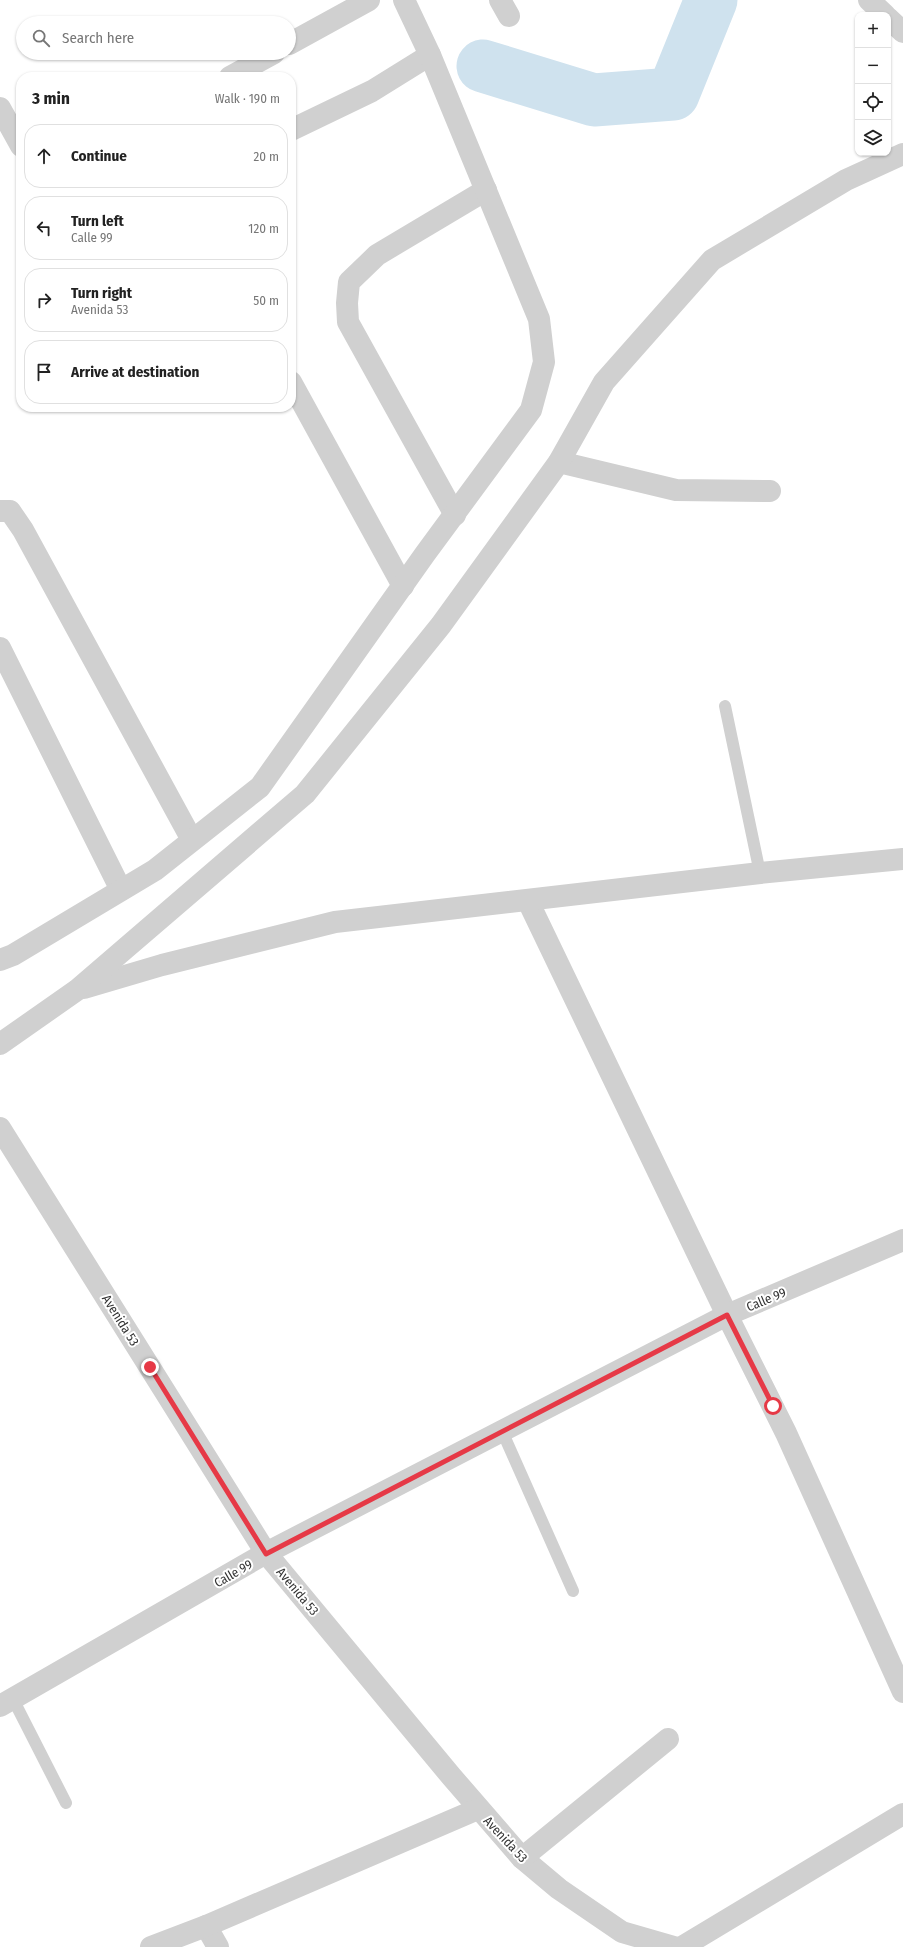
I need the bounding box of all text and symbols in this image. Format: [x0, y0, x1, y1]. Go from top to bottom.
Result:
map controls [855, 12, 891, 156]
button: + [855, 12, 891, 48]
search box [16, 16, 296, 60]
icon: search [30, 27, 52, 49]
text: Search here [62, 29, 134, 47]
button: − [855, 48, 891, 84]
button: locate [855, 84, 891, 120]
text: 3 min [32, 88, 70, 109]
text: Walk · 190 m [215, 91, 280, 106]
button: layers [855, 120, 891, 156]
icon: ahead [33, 145, 55, 167]
text: Continue [71, 147, 127, 165]
text: 20 m [253, 149, 279, 164]
text: Turn left [71, 212, 124, 230]
icon: left [33, 217, 55, 239]
text: 120 m [248, 221, 279, 236]
text: Calle 99 [71, 230, 113, 245]
text: Turn right [71, 284, 132, 302]
icon: right [33, 289, 55, 311]
text: 50 m [253, 293, 279, 308]
text: Avenida 53 [71, 302, 128, 317]
icon: arrive [33, 361, 55, 383]
text: Arrive at destination [71, 363, 199, 381]
street label: Calle 99 [744, 1284, 788, 1314]
street label: Avenida 53 [99, 1292, 142, 1349]
route end [141, 1358, 159, 1376]
route start [764, 1397, 782, 1415]
street label: Calle 99 [211, 1557, 255, 1590]
street label: Avenida 53 [273, 1565, 322, 1618]
street label: Avenida 53 [481, 1813, 531, 1865]

